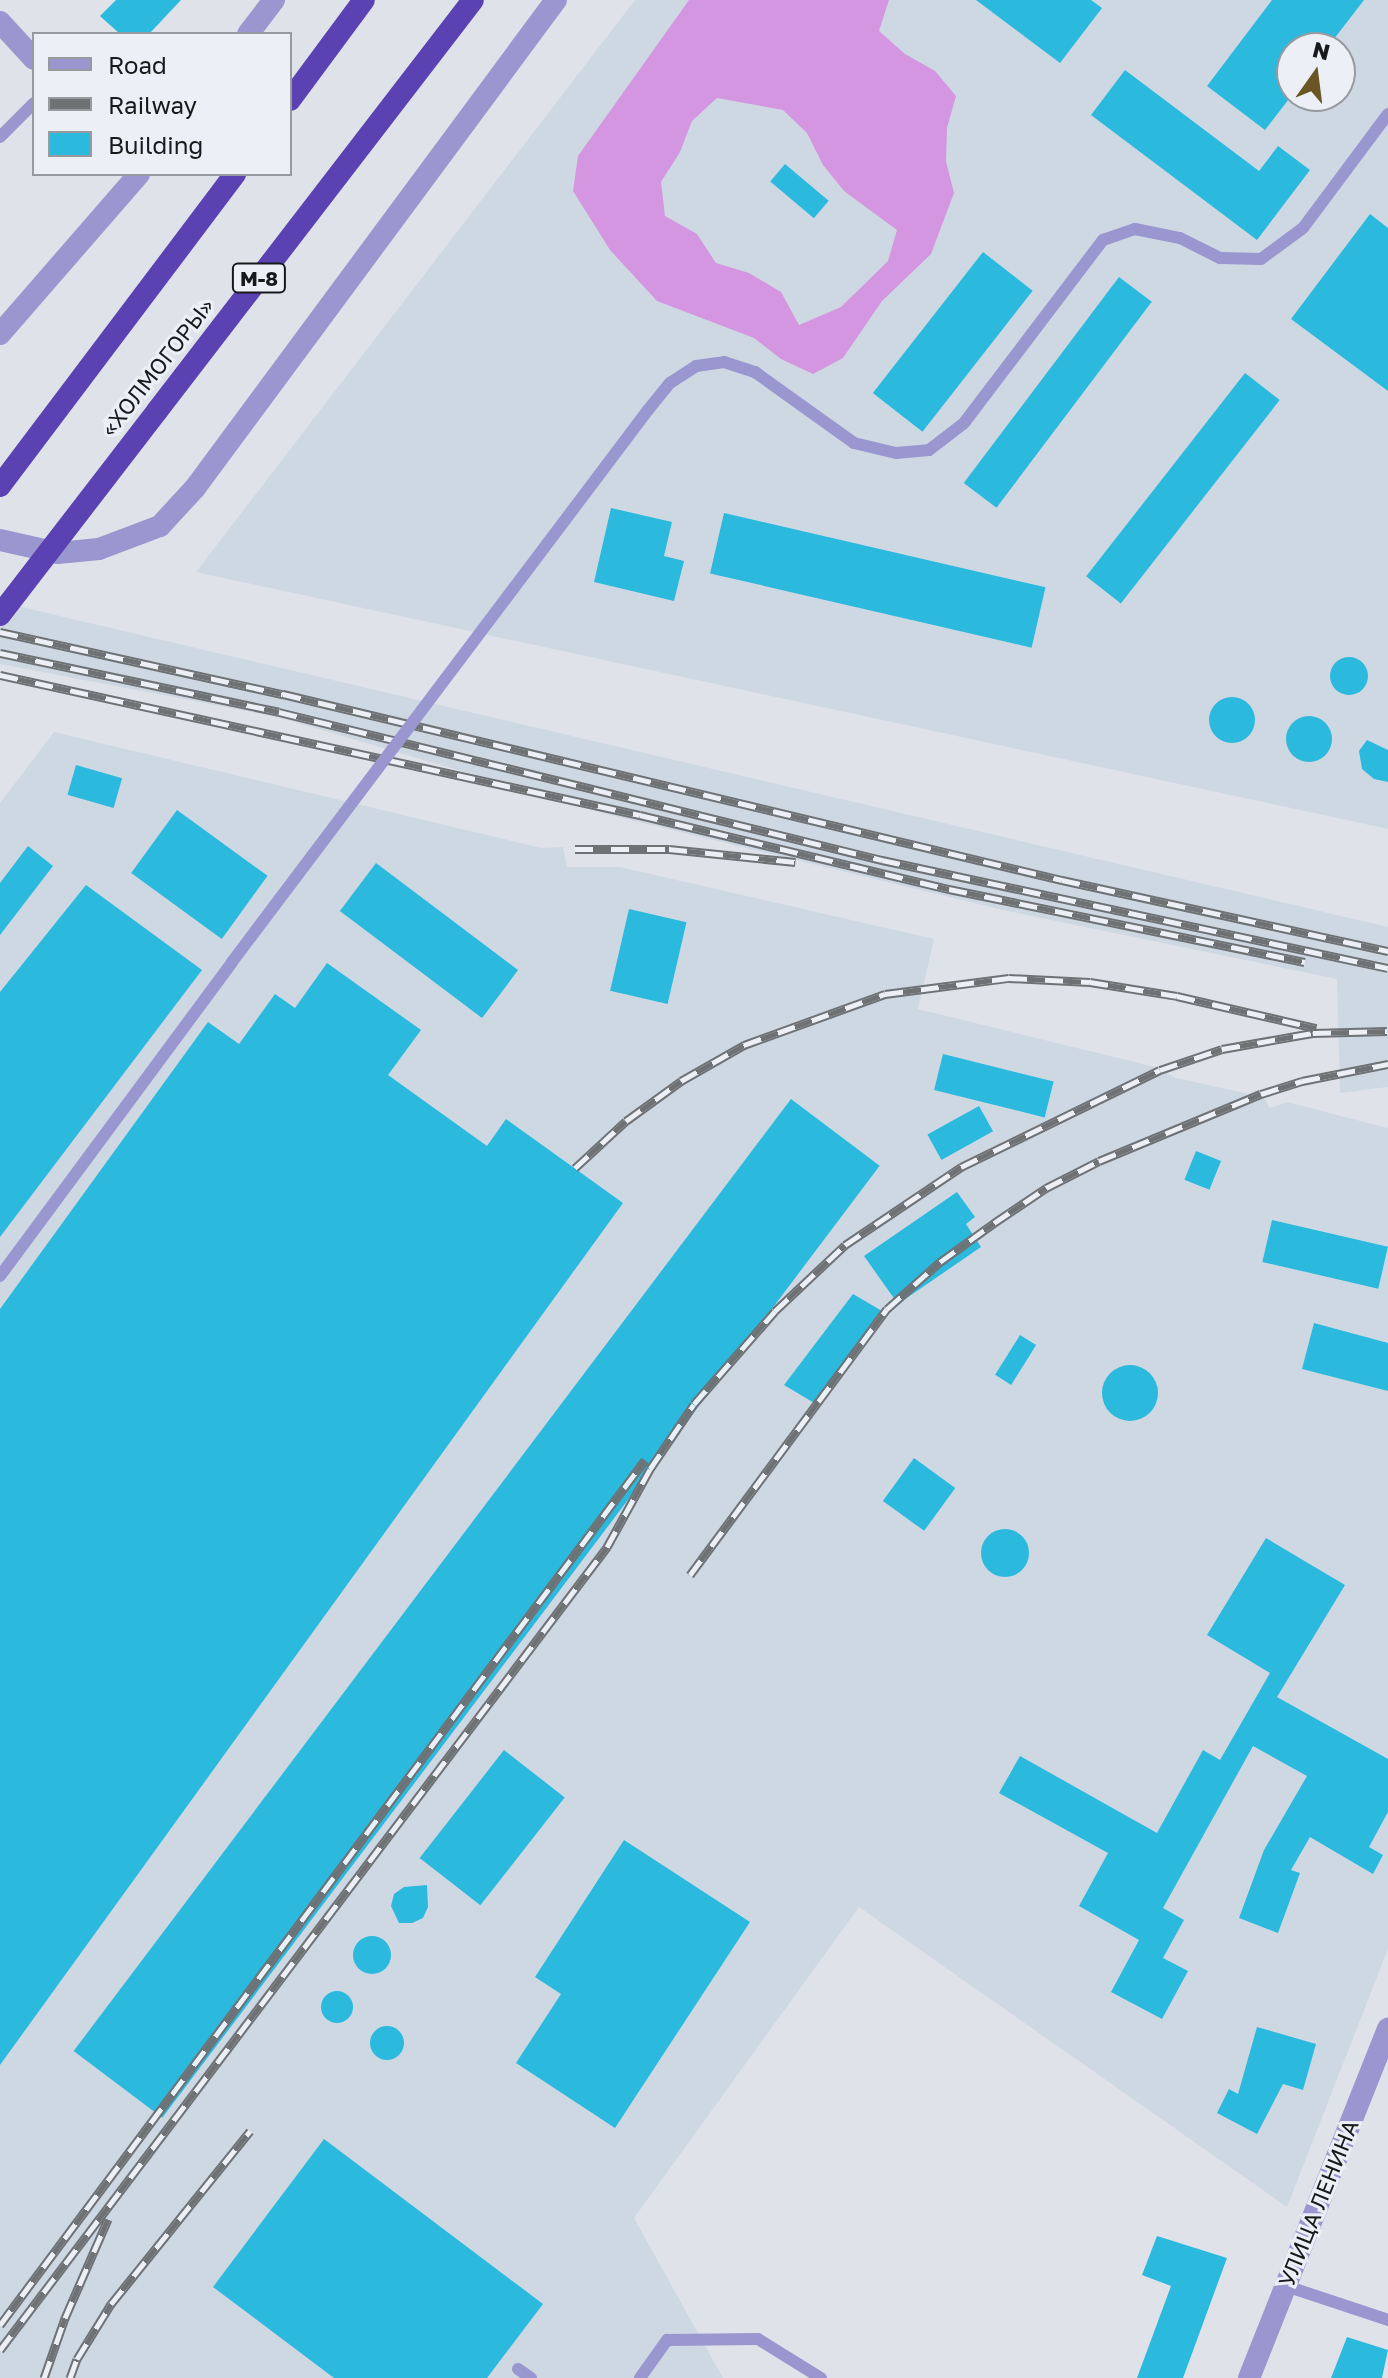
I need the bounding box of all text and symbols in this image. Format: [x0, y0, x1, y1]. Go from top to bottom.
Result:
legend [32, 32, 292, 176]
north arrow [1276, 32, 1356, 112]
text: N [1310, 35, 1333, 65]
text: Road [108, 50, 167, 79]
text: Railway [108, 90, 197, 119]
text: Building [108, 130, 203, 159]
road number: М-8 [231, 262, 287, 294]
street label: «ХОЛМОГОРЫ» [95, 293, 219, 441]
street label: УЛИЦА ЛЕНИНА [1272, 2116, 1364, 2290]

